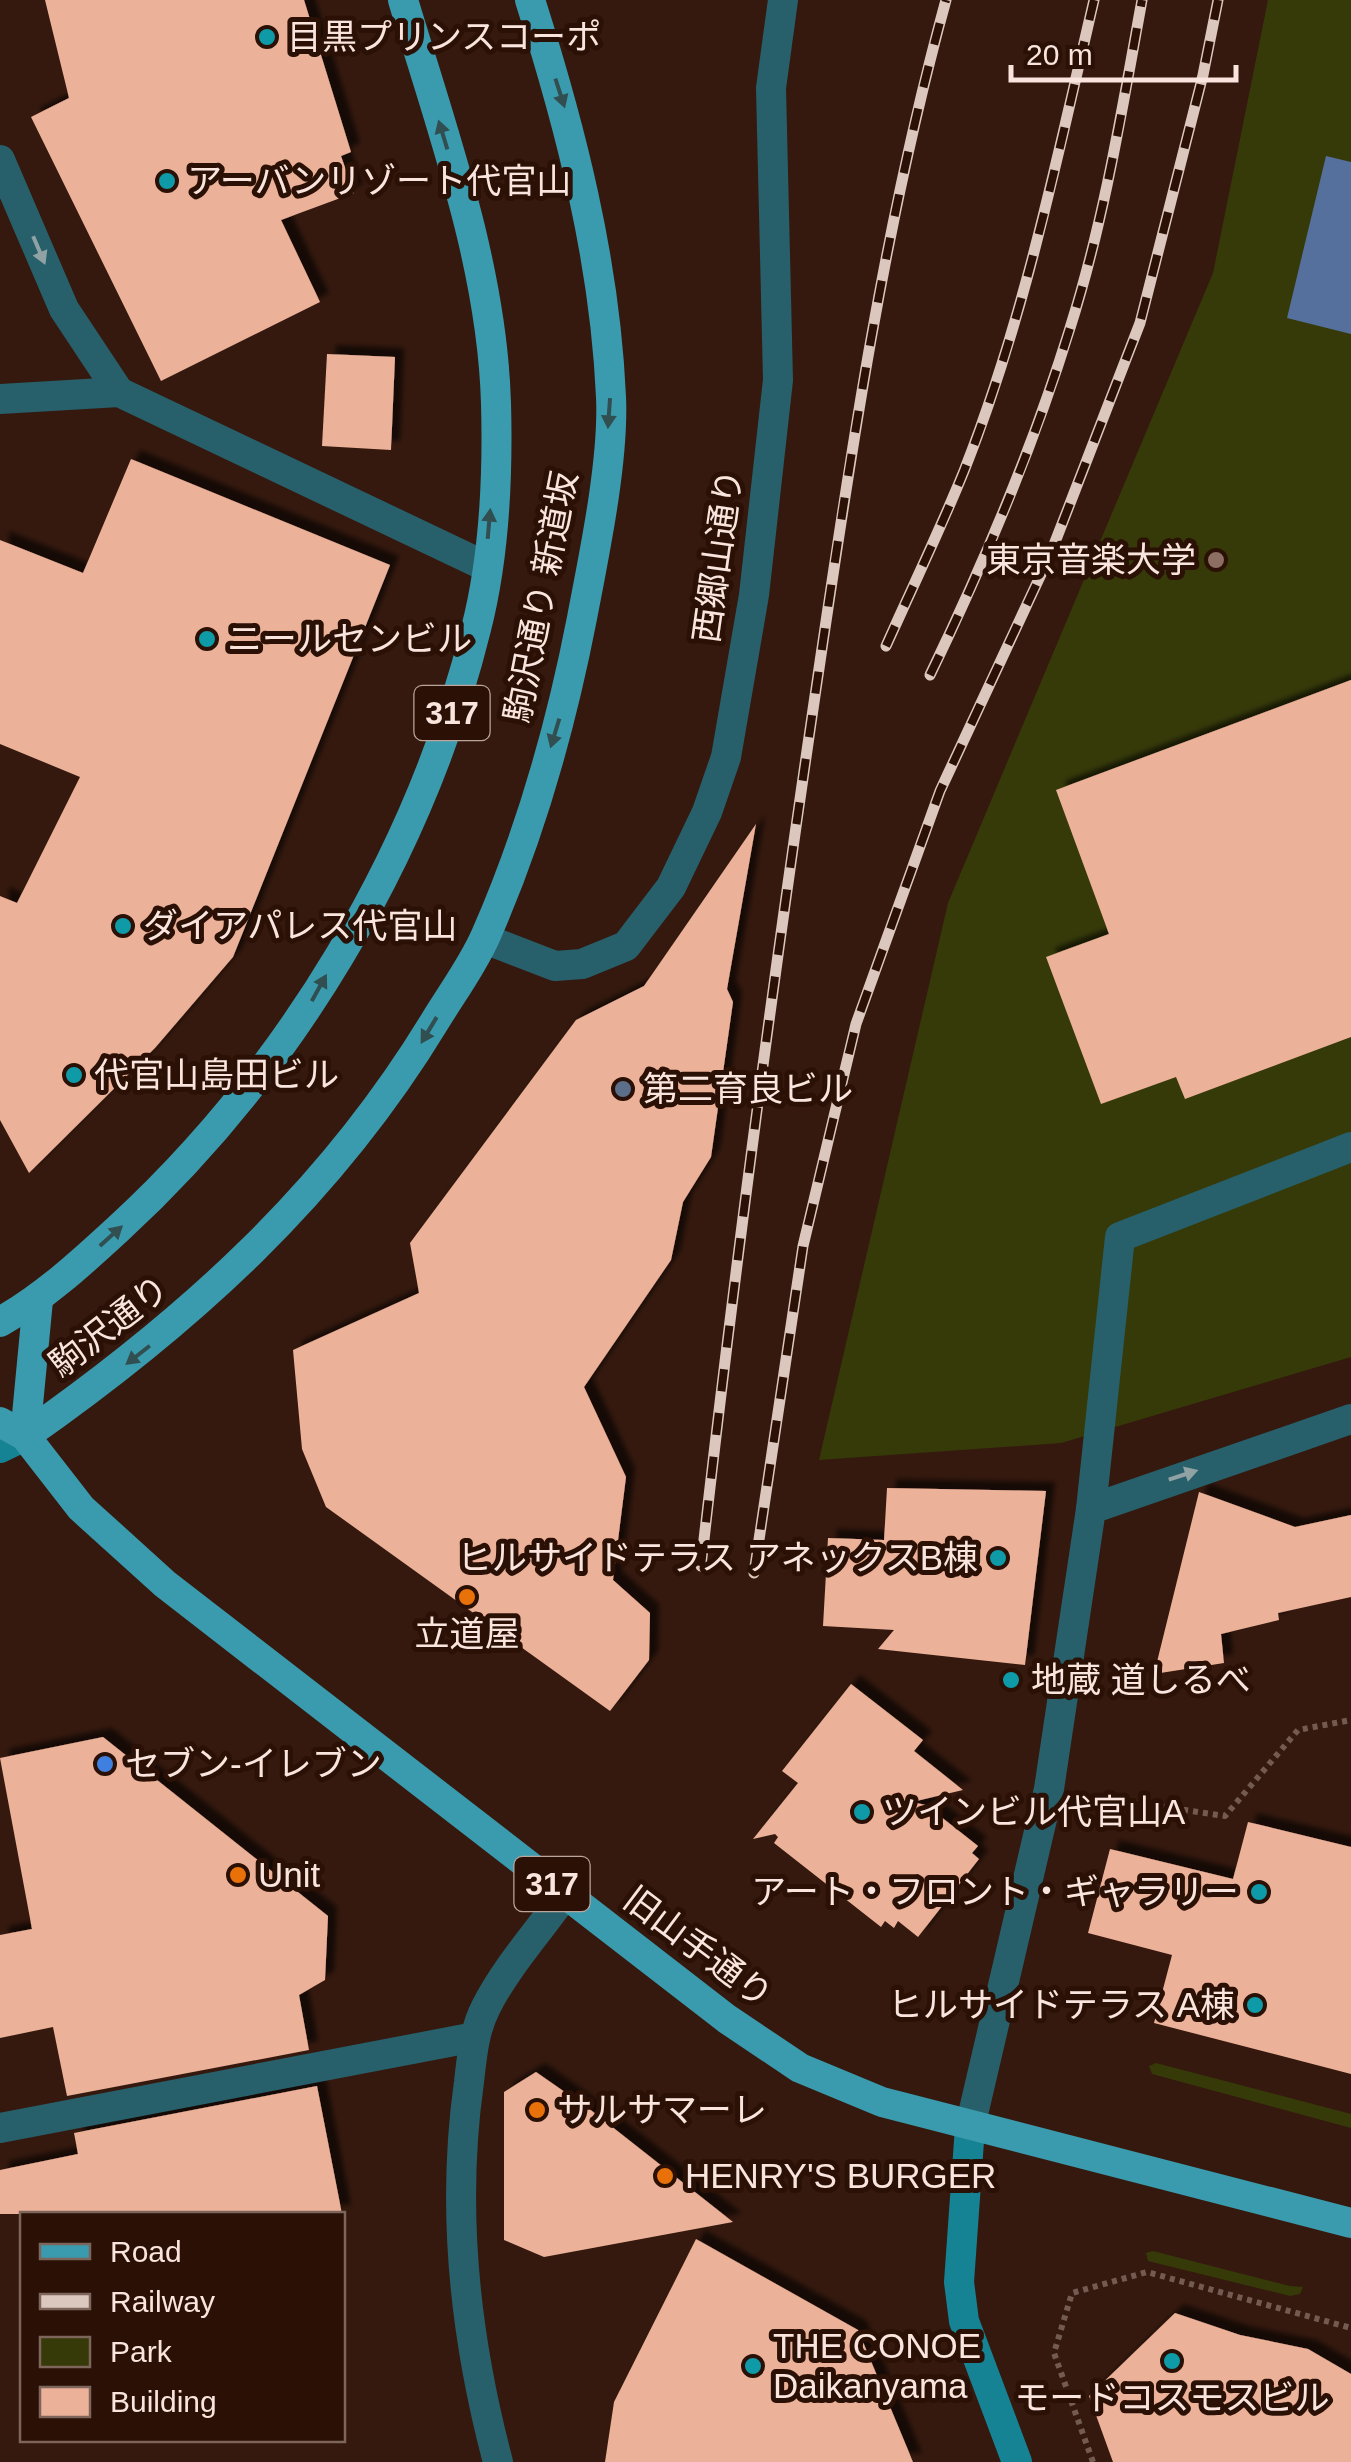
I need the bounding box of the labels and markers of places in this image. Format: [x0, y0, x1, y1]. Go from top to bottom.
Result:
place label: 目黒プリンスコーポ [287, 17, 601, 56]
marker: 目黒プリンスコーポ [256, 26, 278, 48]
place label: アーバンリゾート代官山 [187, 161, 571, 200]
marker: アーバンリゾート代官山 [156, 170, 178, 192]
place label: 東京音楽大学 [986, 540, 1196, 579]
marker: 東京音楽大学 [1205, 549, 1227, 571]
place label: ニールセンビル [227, 619, 472, 658]
marker: ニールセンビル [196, 628, 218, 650]
place label: ダイアパレス代官山 [143, 906, 457, 945]
marker: ダイアパレス代官山 [112, 915, 134, 937]
place label: 代官山島田ビル [94, 1055, 339, 1094]
marker: 代官山島田ビル [63, 1064, 85, 1086]
place label: 第二育良ビル [643, 1069, 853, 1108]
marker: 第二育良ビル [612, 1078, 634, 1100]
place label: ヒルサイドテラス アネックスB棟 [457, 1538, 978, 1577]
marker: ヒルサイドテラス アネックスB棟 [987, 1547, 1009, 1569]
marker: 立道屋 [456, 1586, 478, 1608]
place label: 立道屋 [414, 1614, 520, 1653]
place label: 地蔵 道しるべ [1031, 1660, 1251, 1699]
marker: 地蔵 道しるべ [1000, 1669, 1022, 1691]
place label: セブン-イレブン [125, 1744, 382, 1783]
marker: セブン-イレブン [94, 1753, 116, 1775]
place label: ツインビル代官山A [882, 1792, 1186, 1831]
marker: ツインビル代官山A [851, 1801, 873, 1823]
place label: Unit [258, 1855, 321, 1894]
marker: Unit [227, 1864, 249, 1886]
place label: アート・フロント・ギャラリー [751, 1872, 1239, 1911]
marker: アート・フロント・ギャラリー [1248, 1881, 1270, 1903]
place label: ヒルサイドテラス A棟 [888, 1985, 1235, 2024]
marker: ヒルサイドテラス A棟 [1244, 1994, 1266, 2016]
place label: サルサマーレ [557, 2090, 767, 2129]
marker: サルサマーレ [526, 2099, 548, 2121]
place label: HENRY'S BURGER [685, 2156, 996, 2195]
marker: HENRY'S BURGER [654, 2165, 676, 2187]
place label: THE CONOE Daikanyama [773, 2326, 981, 2405]
marker: モードコスモスビル [1161, 2350, 1183, 2372]
marker: THE CONOE Daikanyama [742, 2355, 764, 2377]
place label: モードコスモスビル [1014, 2378, 1330, 2417]

